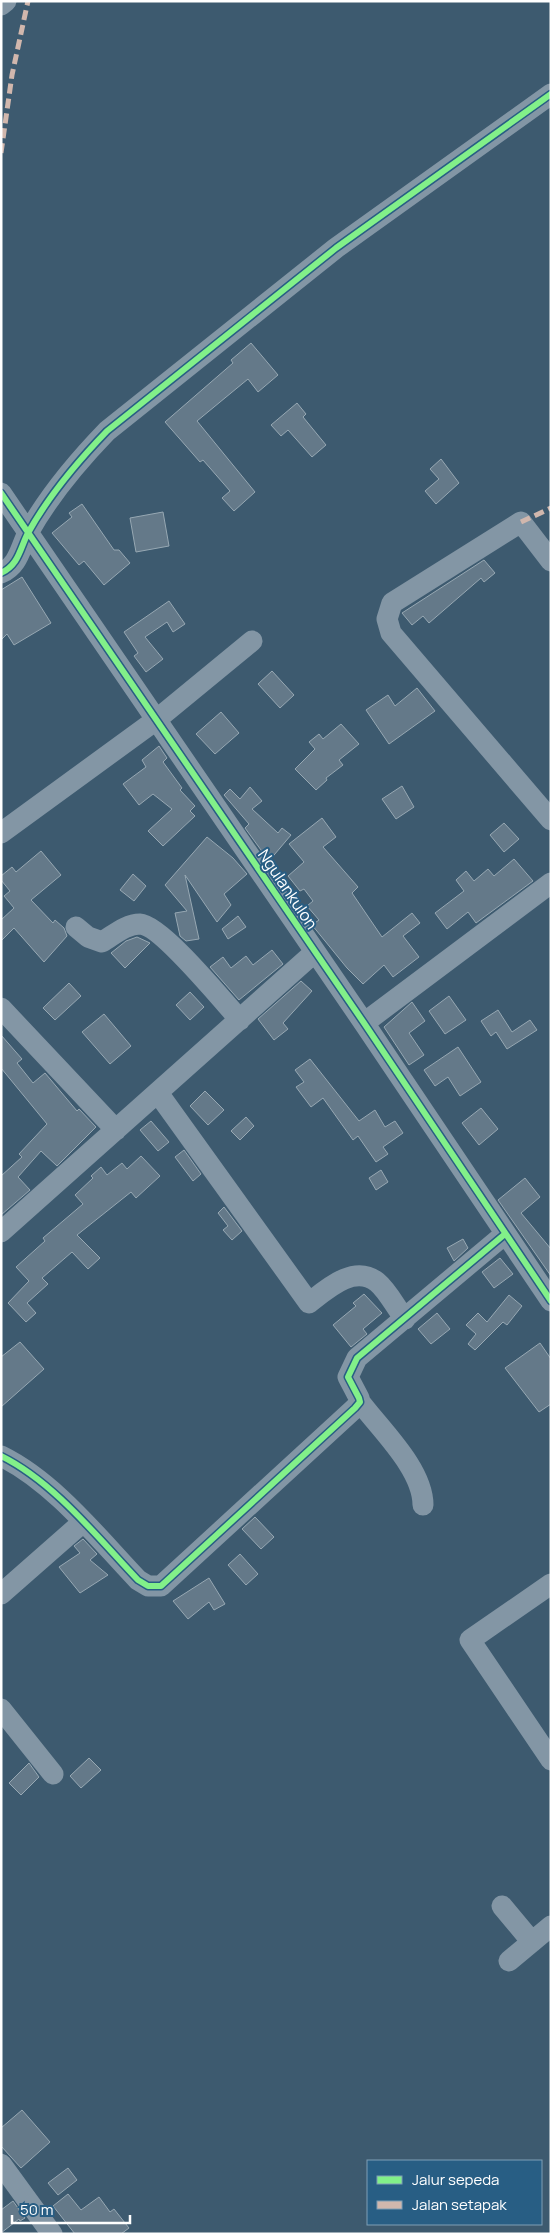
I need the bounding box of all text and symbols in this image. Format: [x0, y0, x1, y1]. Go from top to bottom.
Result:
street label: Ngulankulon [253, 845, 323, 933]
legend [367, 2160, 542, 2225]
text: Jalur sepeda [412, 2169, 499, 2190]
scale bar [12, 2192, 130, 2224]
text: Jalan setapak [412, 2194, 507, 2215]
text: 50 m [20, 2199, 54, 2220]

